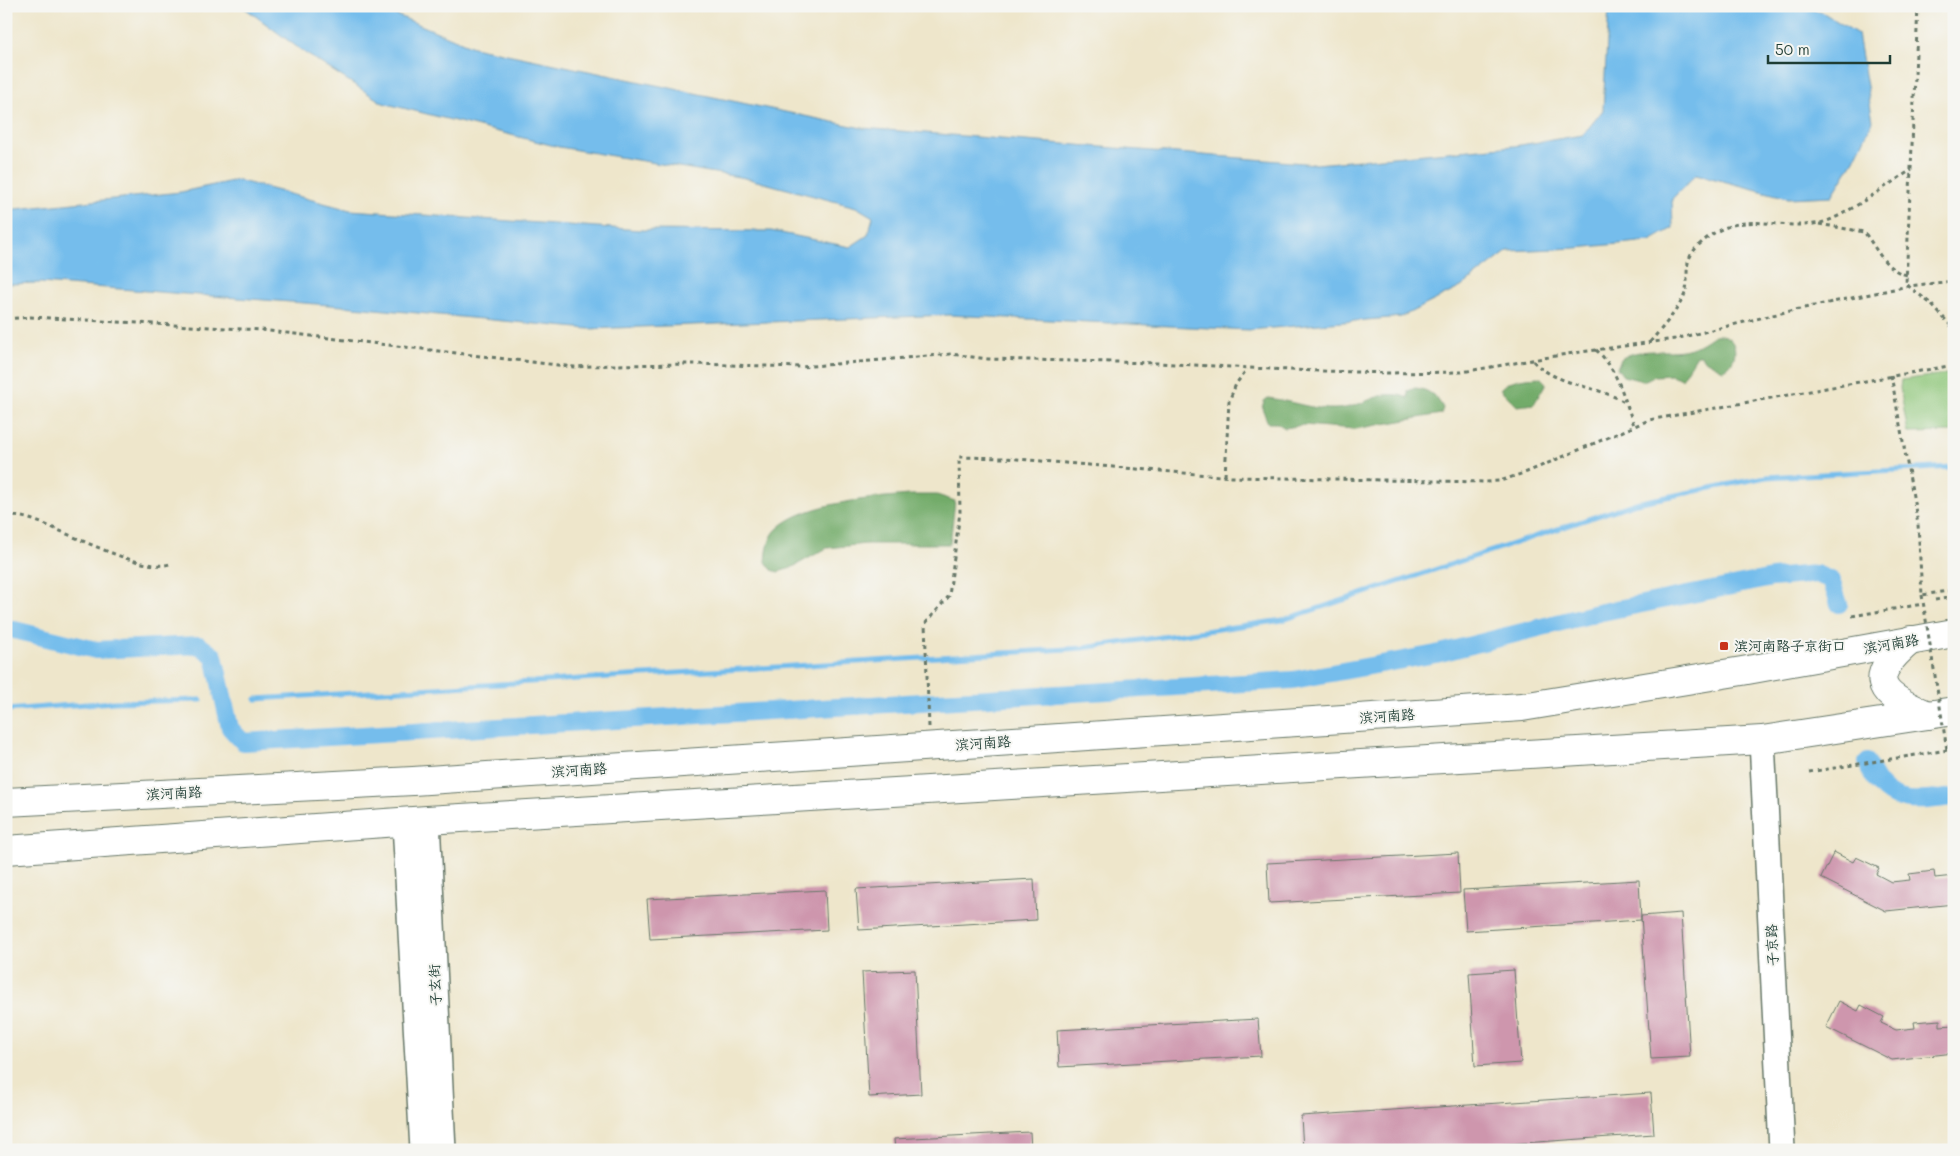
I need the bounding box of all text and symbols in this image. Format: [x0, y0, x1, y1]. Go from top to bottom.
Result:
scale bar [1768, 32, 1890, 64]
text: 50 m [1775, 39, 1810, 59]
street label: 滨河南路 [1862, 629, 1920, 658]
place label: 滨河南路子京街口 [1734, 636, 1846, 655]
marker: 滨河南路子京街口 [1718, 640, 1730, 652]
street label: 滨河南路 [1358, 704, 1416, 727]
street label: 滨河南路 [954, 731, 1012, 754]
street label: 滨河南路 [550, 758, 608, 781]
street label: 滨河南路 [146, 782, 202, 803]
street label: 子京路 [1761, 924, 1782, 966]
street label: 子玄街 [424, 964, 445, 1006]

